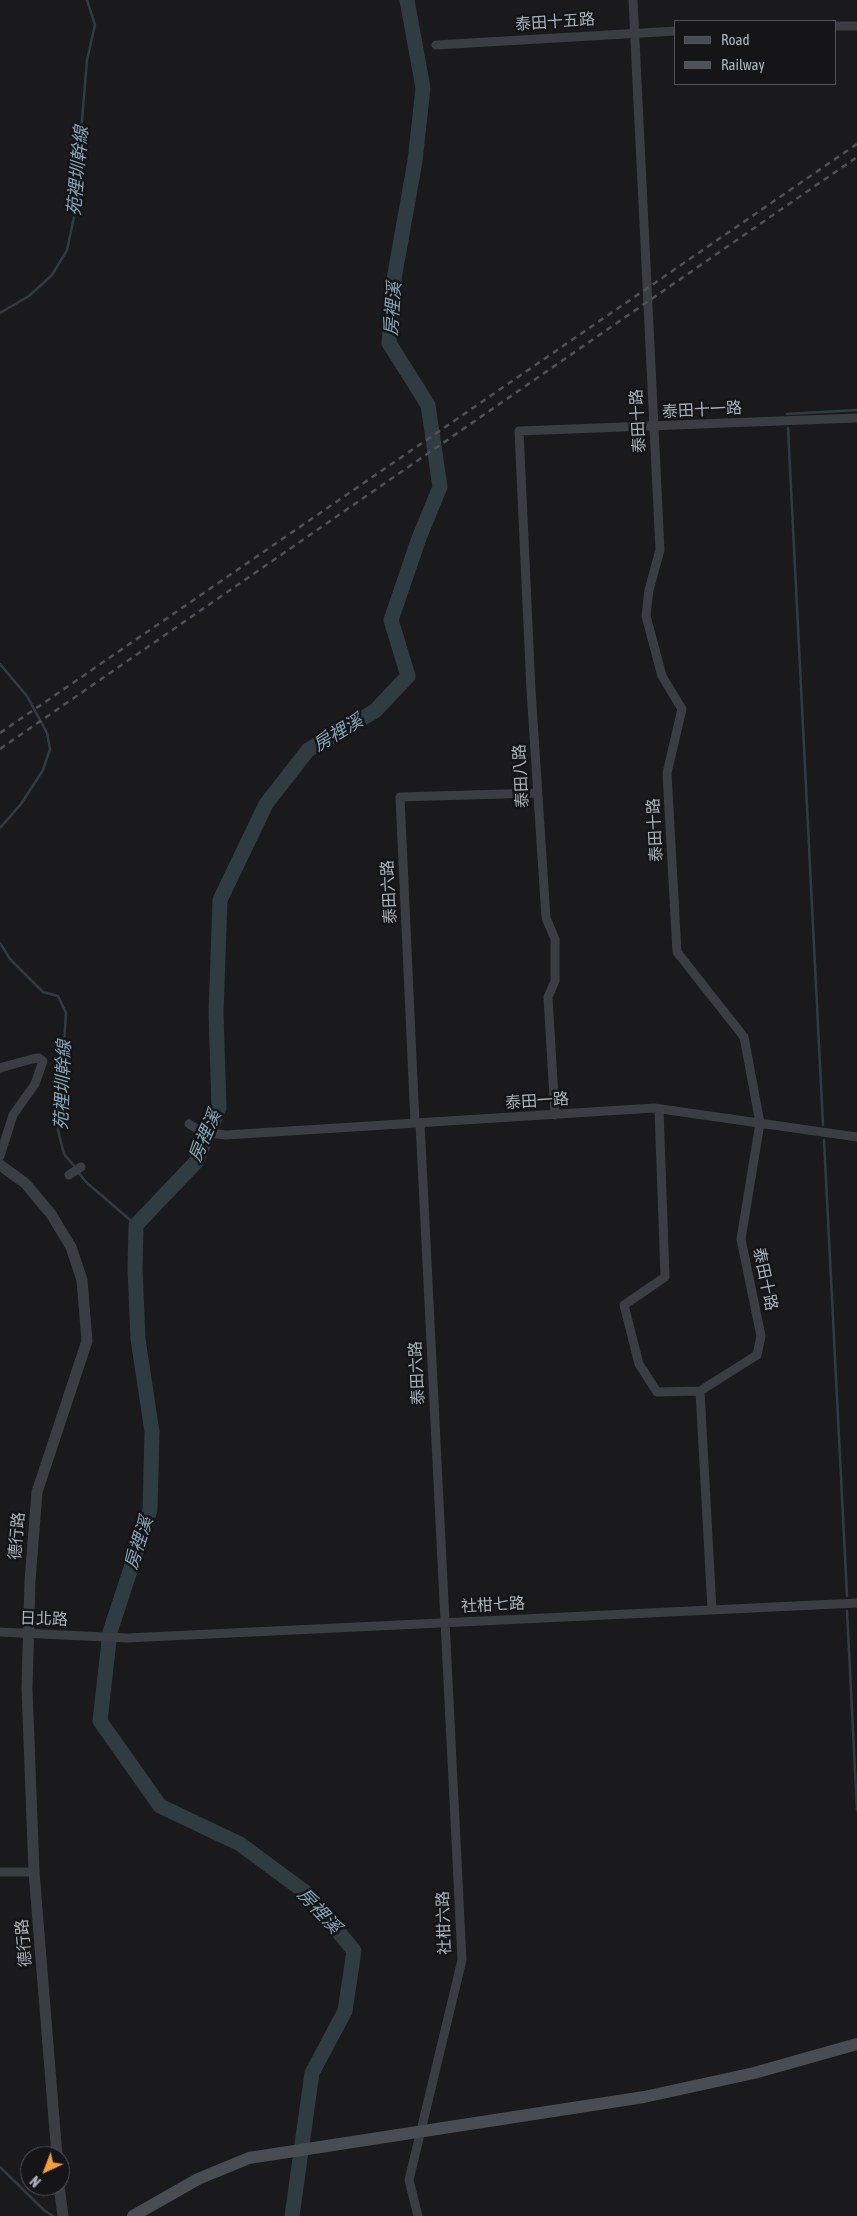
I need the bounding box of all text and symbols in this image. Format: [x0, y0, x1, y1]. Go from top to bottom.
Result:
street label: 泰田十五路 [514, 10, 596, 34]
legend [674, 20, 837, 85]
text: Road [721, 31, 750, 48]
text: Railway [721, 56, 765, 73]
water label: 苑裡圳幹線 [63, 125, 93, 217]
water label: 房裡溪 [380, 281, 406, 337]
street label: 泰田十路 [627, 389, 649, 453]
street label: 泰田十一路 [662, 398, 742, 422]
water label: 房裡溪 [309, 710, 367, 756]
street label: 泰田八路 [510, 744, 532, 808]
street label: 泰田十路 [644, 798, 666, 862]
street label: 泰田六路 [378, 860, 400, 924]
water label: 苑裡圳幹線 [51, 1040, 75, 1130]
street label: 泰田一路 [504, 1089, 570, 1113]
water label: 房裡溪 [184, 1107, 226, 1165]
street label: 泰田十路 [749, 1246, 781, 1312]
street label: 泰田六路 [406, 1341, 428, 1405]
street label: 德行路 [5, 1511, 29, 1561]
water label: 房裡溪 [120, 1514, 158, 1572]
street label: 社柑七路 [461, 1594, 525, 1616]
street label: 日北路 [20, 1609, 68, 1629]
water label: 房裡溪 [293, 1884, 345, 1938]
street label: 社柑六路 [433, 1891, 455, 1955]
street label: 德行路 [12, 1918, 36, 1968]
north arrow [20, 2146, 70, 2196]
text: N [27, 2173, 44, 2190]

